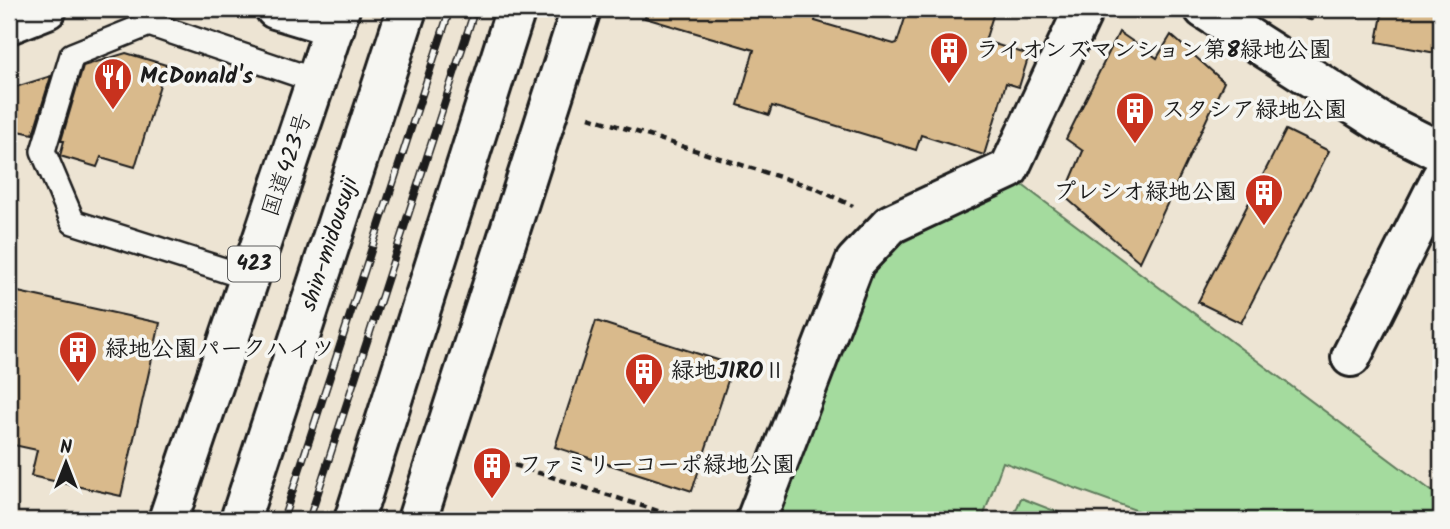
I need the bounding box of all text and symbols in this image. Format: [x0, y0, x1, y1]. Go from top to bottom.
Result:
building icon: ライオンズマンション第8緑地公園 [928, 30, 970, 85]
place label: ライオンズマンション第8緑地公園 [976, 33, 1332, 69]
restaurant icon: McDonald's [92, 56, 134, 111]
place label: McDonald's [140, 59, 253, 95]
building icon: スタシア緑地公園 [1114, 90, 1156, 145]
place label: スタシア緑地公園 [1162, 93, 1347, 129]
street label: 国道423号 [253, 108, 323, 222]
street label: shin-midousuji [291, 171, 369, 316]
building icon: プレシオ緑地公園 [1243, 172, 1285, 227]
place label: プレシオ緑地公園 [1053, 175, 1237, 211]
road number: 423 [228, 246, 280, 282]
building icon: 緑地公園パークハイツ [57, 329, 99, 384]
place label: 緑地公園パークハイツ [105, 332, 335, 368]
building icon: 緑地JIROⅡ [623, 351, 665, 406]
place label: 緑地JIROⅡ [671, 354, 786, 390]
north arrow [32, 428, 102, 498]
text: N [60, 433, 72, 463]
building icon: ファミリーコーポ緑地公園 [471, 445, 513, 500]
place label: ファミリーコーポ緑地公園 [519, 448, 795, 484]

